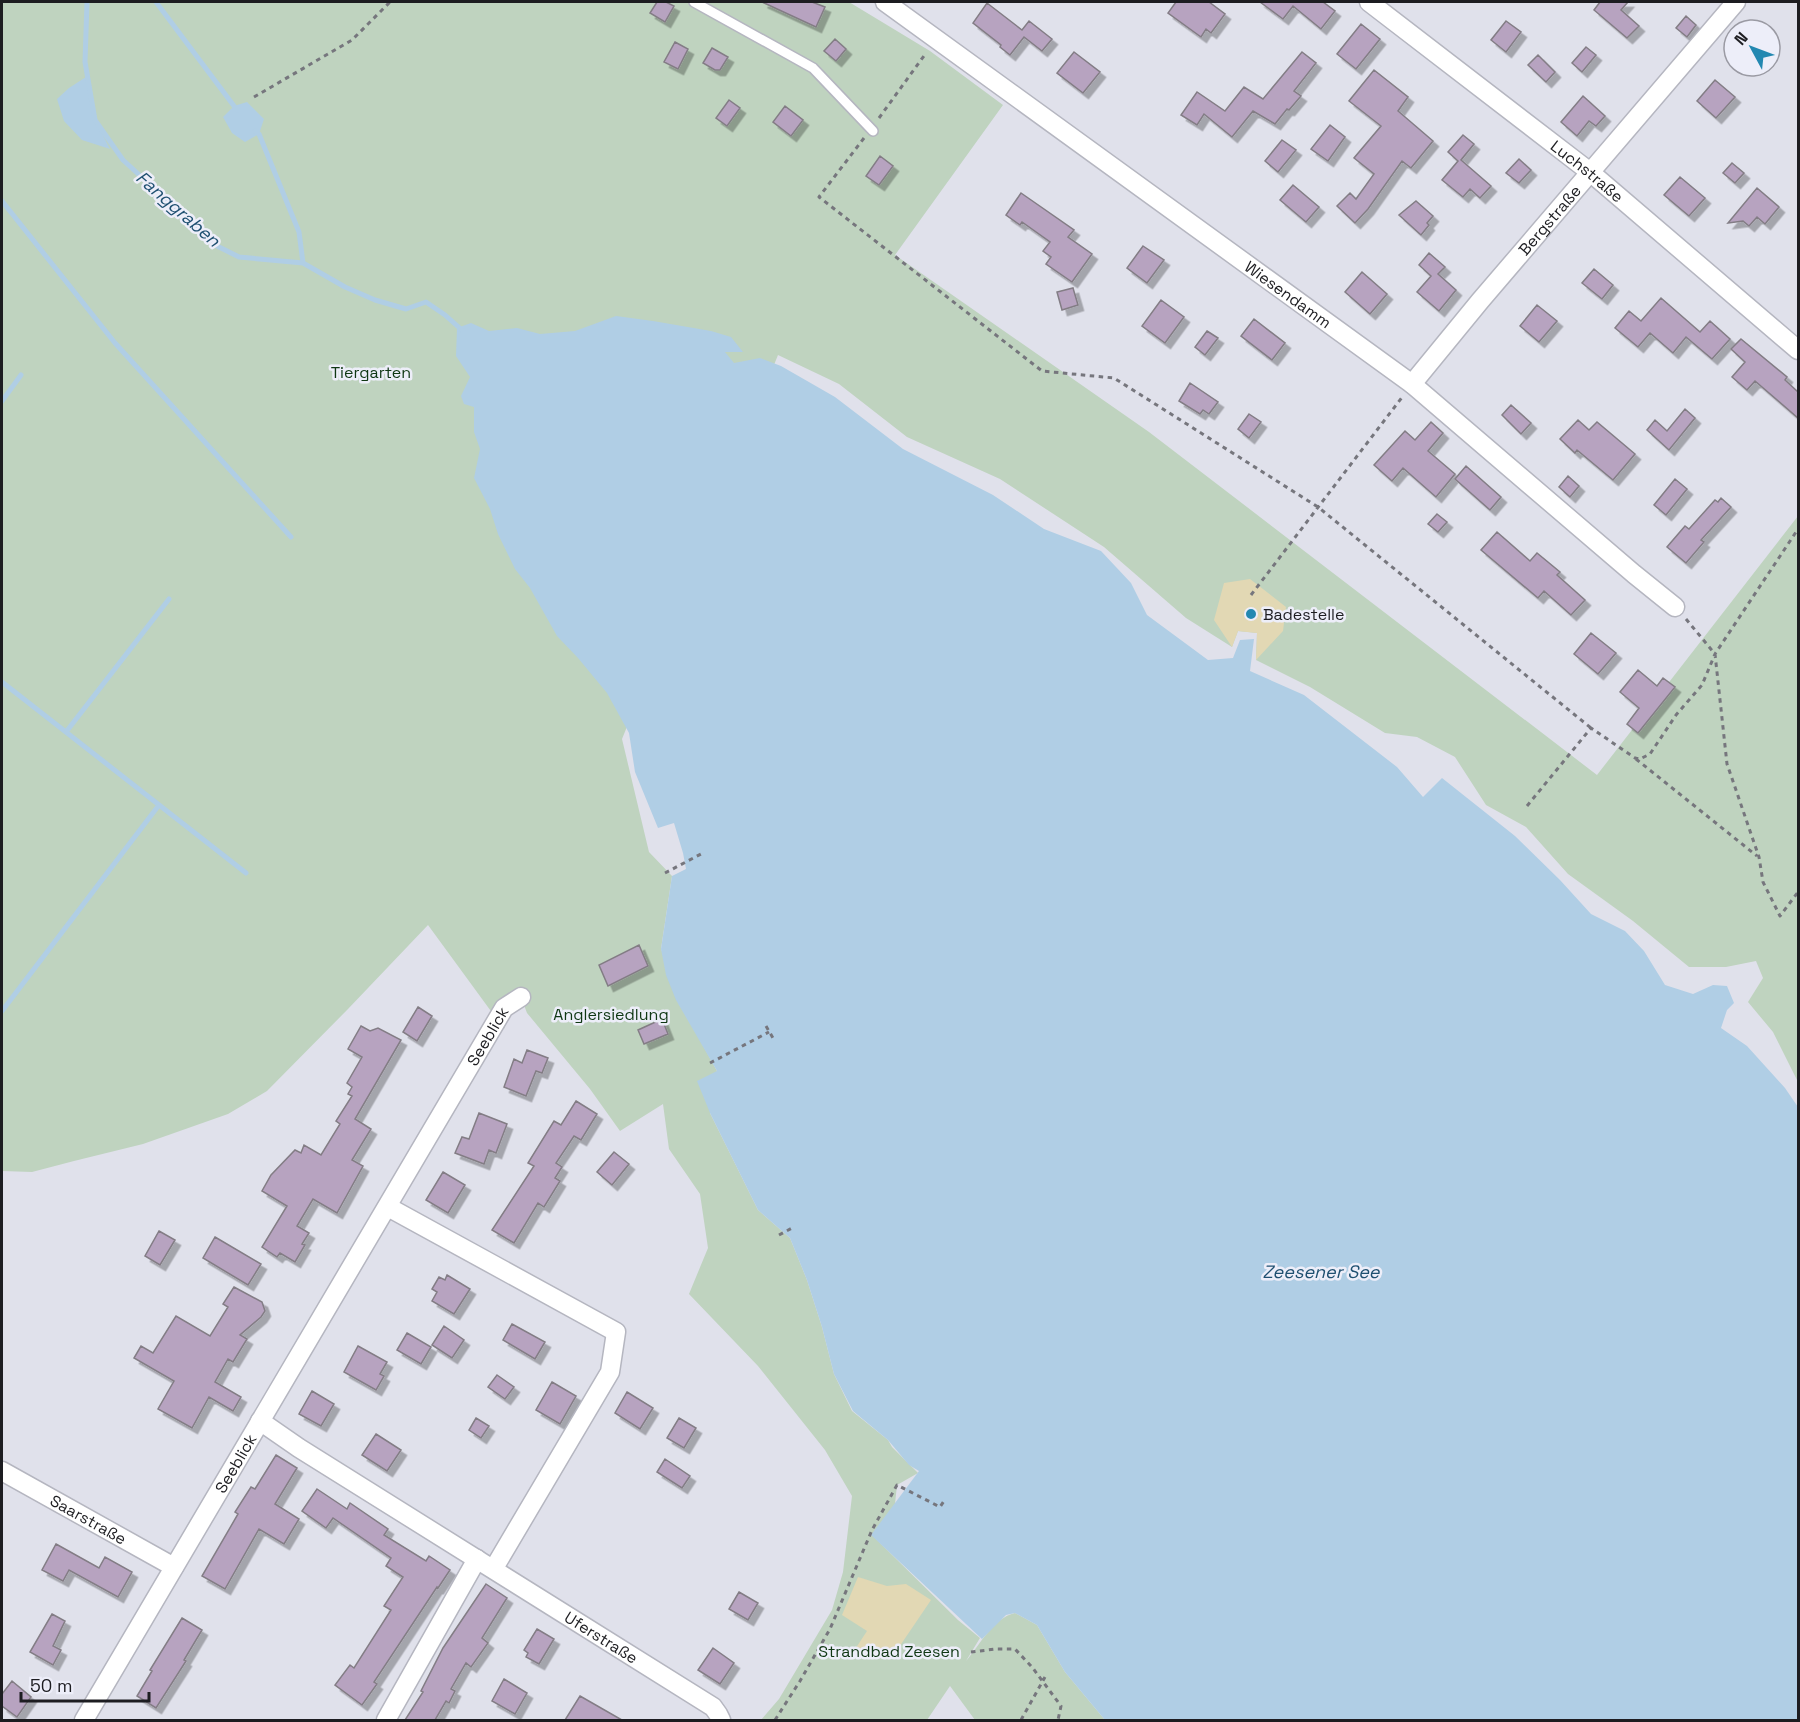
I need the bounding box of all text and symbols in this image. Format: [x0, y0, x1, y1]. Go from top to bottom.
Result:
north arrow [1722, 18, 1782, 78]
text: N [1730, 28, 1753, 49]
street label: Luchstraße [1546, 136, 1628, 207]
water label: Fanggraben [131, 166, 226, 252]
street label: Bergstraße [1514, 181, 1586, 260]
street label: Wiesendamm [1240, 256, 1335, 333]
park label: Tiergarten [331, 362, 411, 383]
place label: Badestelle [1263, 604, 1344, 625]
marker: Badestelle [1244, 607, 1258, 621]
street label: Seeblick [462, 1003, 514, 1070]
park label: Anglersiedlung [553, 1004, 669, 1025]
water label: Zeesener See [1262, 1260, 1381, 1283]
street label: Seeblick [210, 1430, 262, 1497]
street label: Saarstraße [46, 1490, 130, 1549]
street label: Uferstraße [560, 1607, 642, 1668]
park label: Strandbad Zeesen [818, 1641, 960, 1662]
scale bar [21, 1665, 148, 1703]
text: 50 m [30, 1674, 72, 1697]

